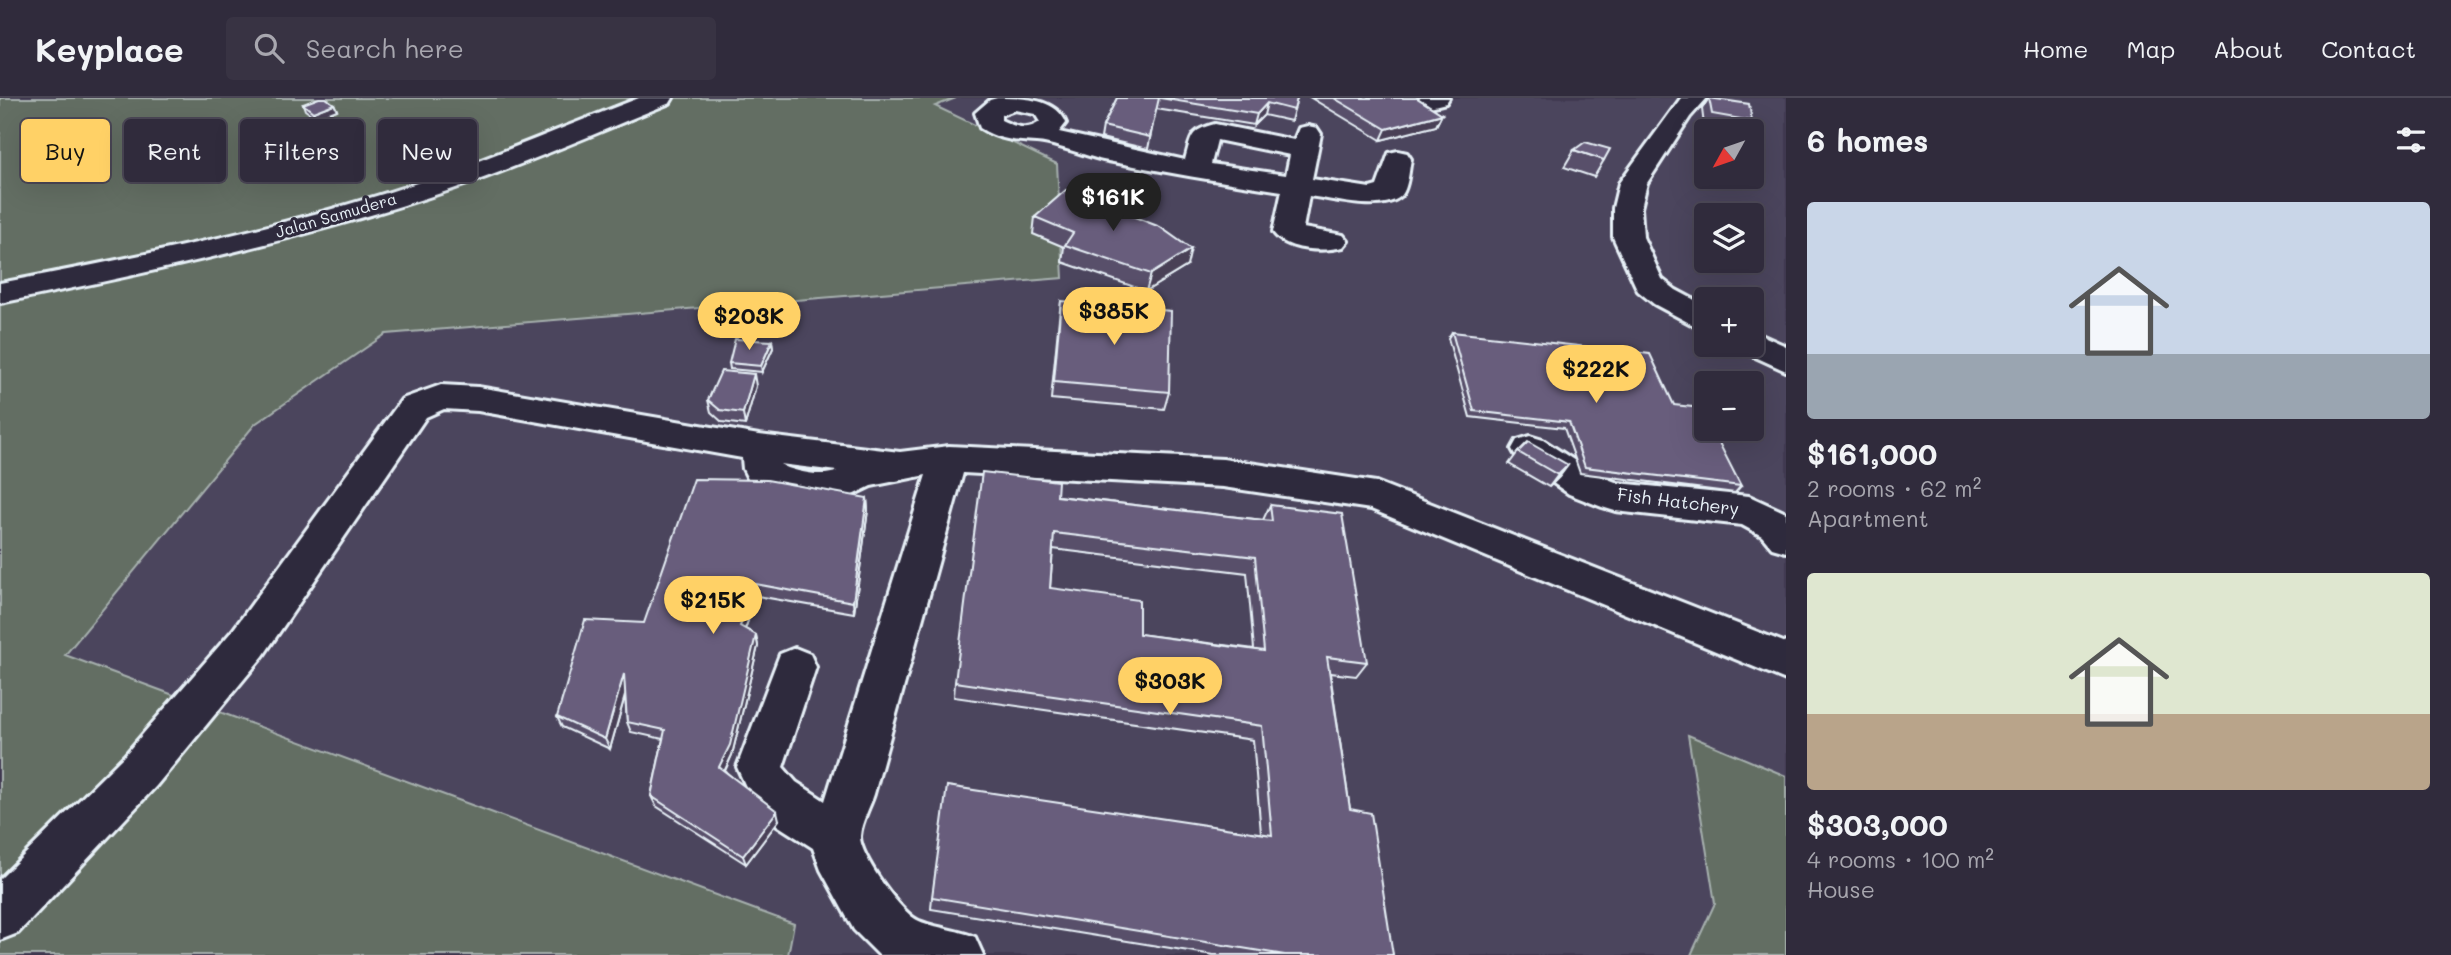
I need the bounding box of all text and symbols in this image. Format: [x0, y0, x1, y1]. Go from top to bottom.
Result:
search box [226, 17, 716, 80]
text: Keyplace [35, 27, 184, 70]
icon: search [250, 29, 288, 67]
text: Search here [306, 31, 464, 65]
text: Home [2023, 33, 2088, 64]
text: Map [2126, 33, 2175, 64]
text: About [2213, 33, 2283, 64]
text: Contact [2321, 33, 2416, 64]
chip: Buy [21, 119, 110, 182]
chip: Rent [124, 119, 226, 182]
chip: Filters [240, 119, 364, 182]
chip: New [378, 119, 477, 182]
north arrow [1694, 119, 1764, 189]
map controls [1694, 119, 1764, 441]
text: 6 homes [1807, 120, 1928, 160]
icon: filters [2392, 121, 2430, 159]
pin: $161K [1064, 174, 1162, 233]
text: $161K [1081, 181, 1145, 211]
street label: Jalan Samudera [273, 187, 399, 242]
button: layers [1694, 203, 1764, 273]
icon: home [2056, 248, 2182, 374]
button: + [1694, 287, 1764, 357]
pin: $385K [1065, 288, 1163, 347]
pin: $203K [700, 292, 798, 352]
text: $385K [1079, 295, 1149, 325]
text: $203K [714, 300, 784, 330]
pin: $222K [1547, 345, 1645, 405]
text: $222K [1562, 353, 1630, 383]
button: − [1694, 371, 1764, 441]
text: $161,000 [1807, 433, 1937, 473]
text: 2 rooms · 62 m² [1807, 473, 1981, 503]
street label: Fish Hatchery [1616, 482, 1740, 520]
text: Apartment [1807, 503, 1929, 533]
pin: $215K [664, 576, 762, 636]
text: $215K [680, 584, 746, 614]
icon: home [2056, 619, 2182, 745]
pin: $303K [1121, 658, 1219, 717]
text: $303K [1134, 665, 1206, 695]
text: $303,000 [1807, 804, 1948, 844]
text: 4 rooms · 100 m² [1807, 844, 1994, 874]
text: House [1807, 874, 1875, 904]

